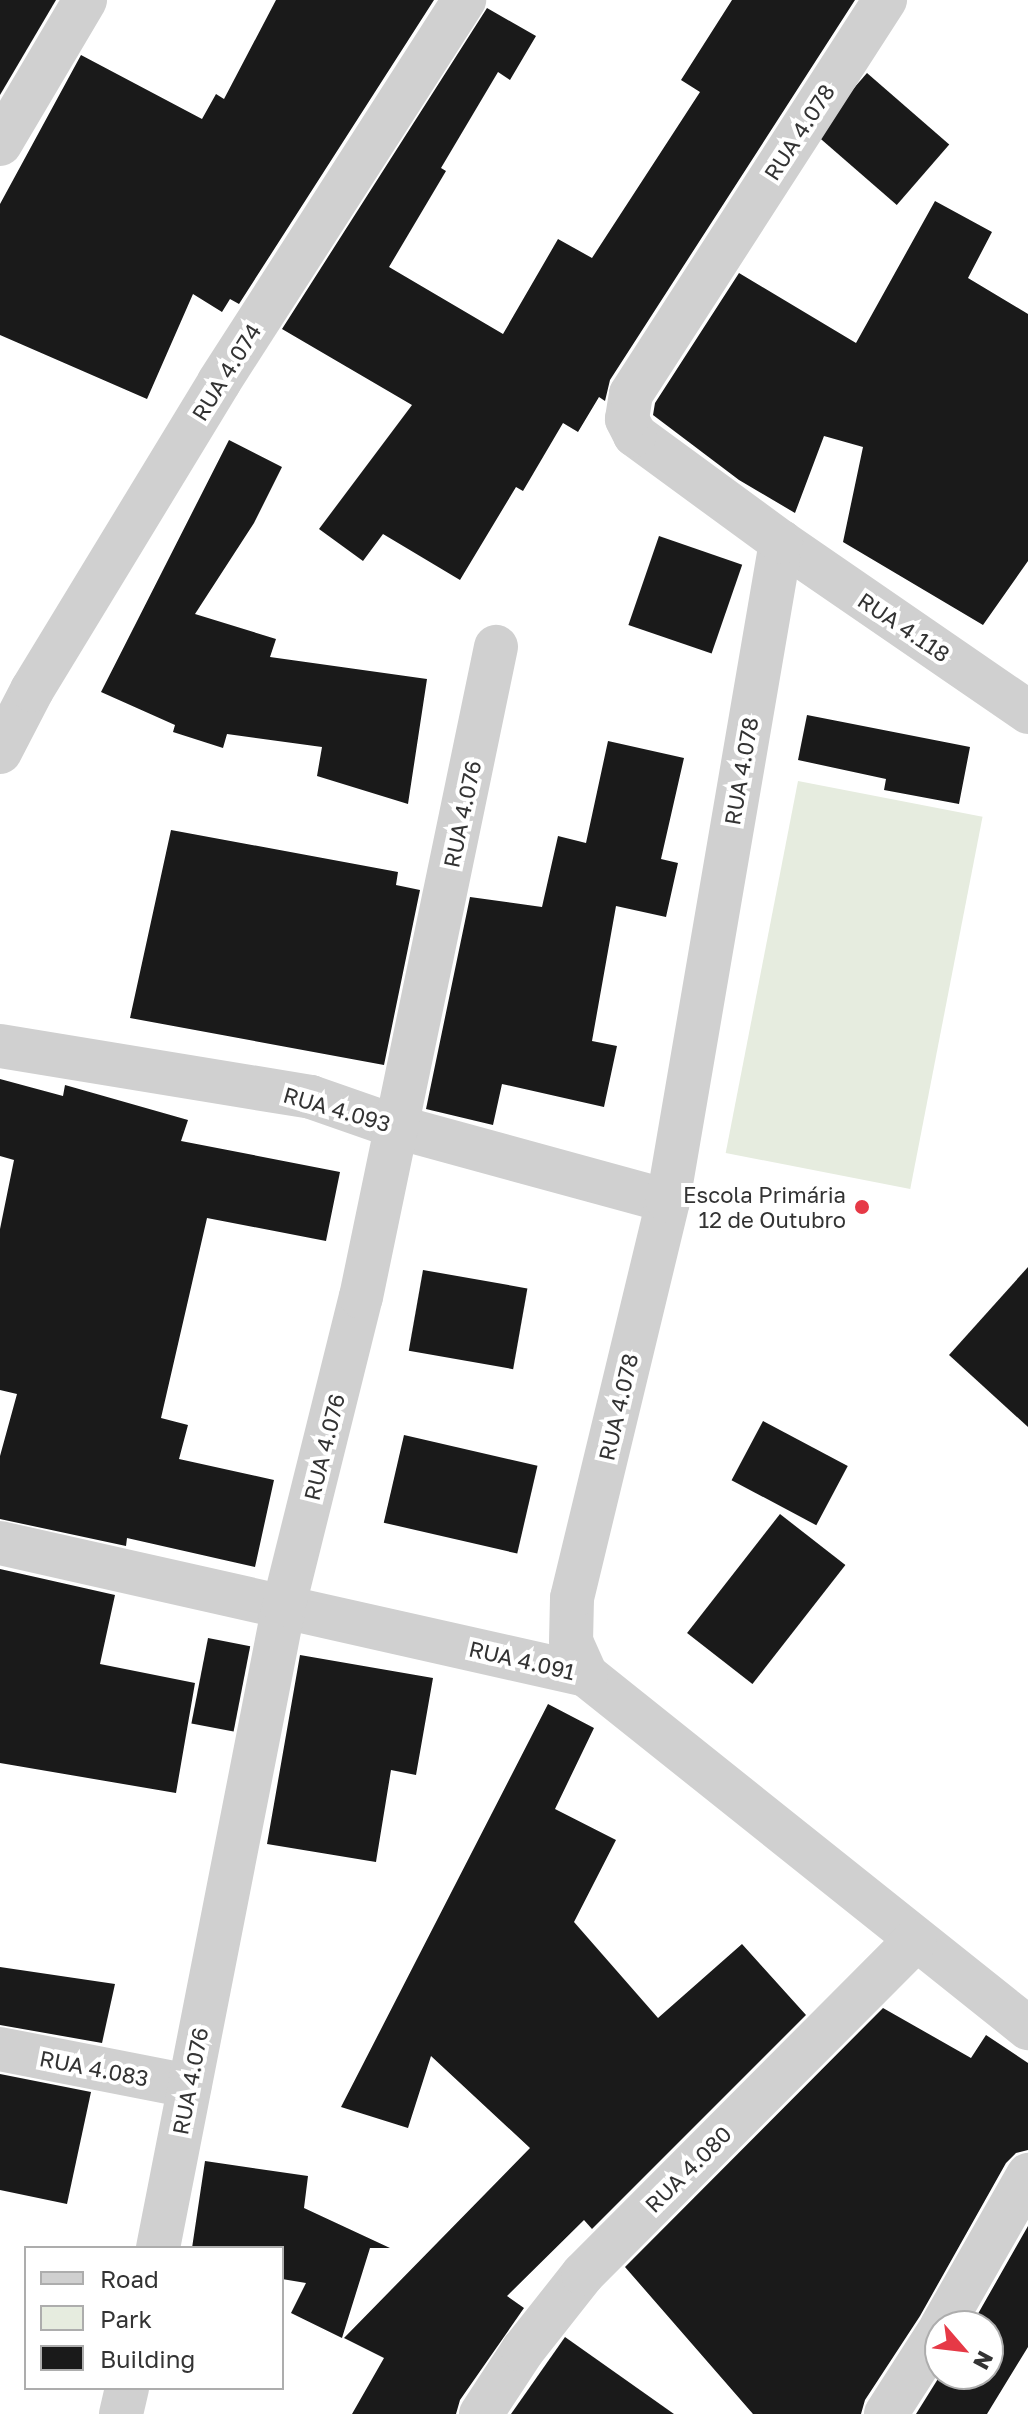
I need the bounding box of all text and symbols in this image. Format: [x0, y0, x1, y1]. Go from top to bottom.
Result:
street label: RUA 4.078 [758, 79, 840, 185]
street label: RUA 4.074 [186, 319, 266, 425]
street label: RUA 4.118 [853, 587, 955, 667]
street label: RUA 4.078 [719, 715, 763, 827]
street label: RUA 4.076 [438, 758, 486, 870]
street label: RUA 4.093 [280, 1081, 394, 1137]
place label: Escola Primária 12 de Outubro [683, 1181, 846, 1232]
marker: Escola Primária 12 de Outubro [853, 1198, 871, 1216]
street label: RUA 4.078 [593, 1351, 643, 1463]
street label: RUA 4.076 [298, 1391, 350, 1503]
street label: RUA 4.091 [466, 1635, 578, 1685]
street label: RUA 4.076 [167, 2025, 213, 2137]
street label: RUA 4.083 [37, 2045, 151, 2091]
street label: RUA 4.080 [639, 2120, 737, 2218]
legend [24, 2246, 284, 2390]
text: Road [100, 2264, 159, 2293]
text: Park [100, 2304, 152, 2333]
north arrow [924, 2310, 1004, 2390]
text: Building [100, 2344, 195, 2373]
text: N [968, 2347, 1000, 2374]

